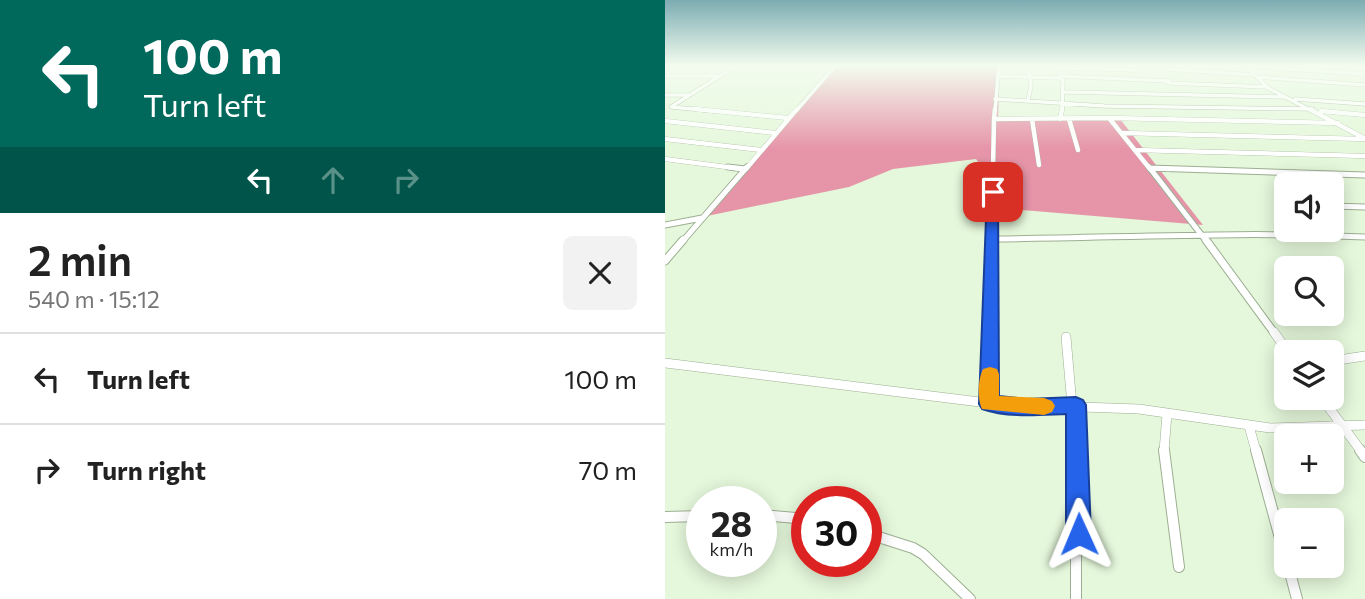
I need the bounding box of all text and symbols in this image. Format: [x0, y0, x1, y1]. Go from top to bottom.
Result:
text: 100 m [143, 24, 282, 84]
icon: left [28, 28, 119, 119]
text: Turn left [143, 84, 267, 124]
icon: left [241, 161, 279, 199]
icon: ahead [314, 161, 352, 199]
icon: right [387, 161, 425, 199]
pin [963, 162, 1023, 222]
map controls [1274, 172, 1344, 578]
button: sound [1274, 172, 1344, 242]
icon: arrive [974, 173, 1012, 211]
text: 2 min [28, 233, 132, 285]
button: close [563, 236, 637, 310]
button: search [1274, 256, 1344, 326]
text: 540 m · 15:12 [28, 285, 160, 313]
button: layers [1274, 340, 1344, 410]
icon: left [28, 360, 66, 398]
text: Turn left [87, 363, 190, 394]
text: 100 m [564, 363, 637, 394]
button: + [1274, 424, 1344, 494]
icon: right [28, 451, 66, 489]
text: Turn right [87, 454, 206, 485]
text: 70 m [579, 454, 637, 485]
speed limit sign: 30 [791, 486, 882, 577]
position arrow [1042, 497, 1116, 571]
text: 28 [711, 501, 752, 544]
button: − [1274, 508, 1344, 578]
text: km/h [710, 538, 753, 560]

